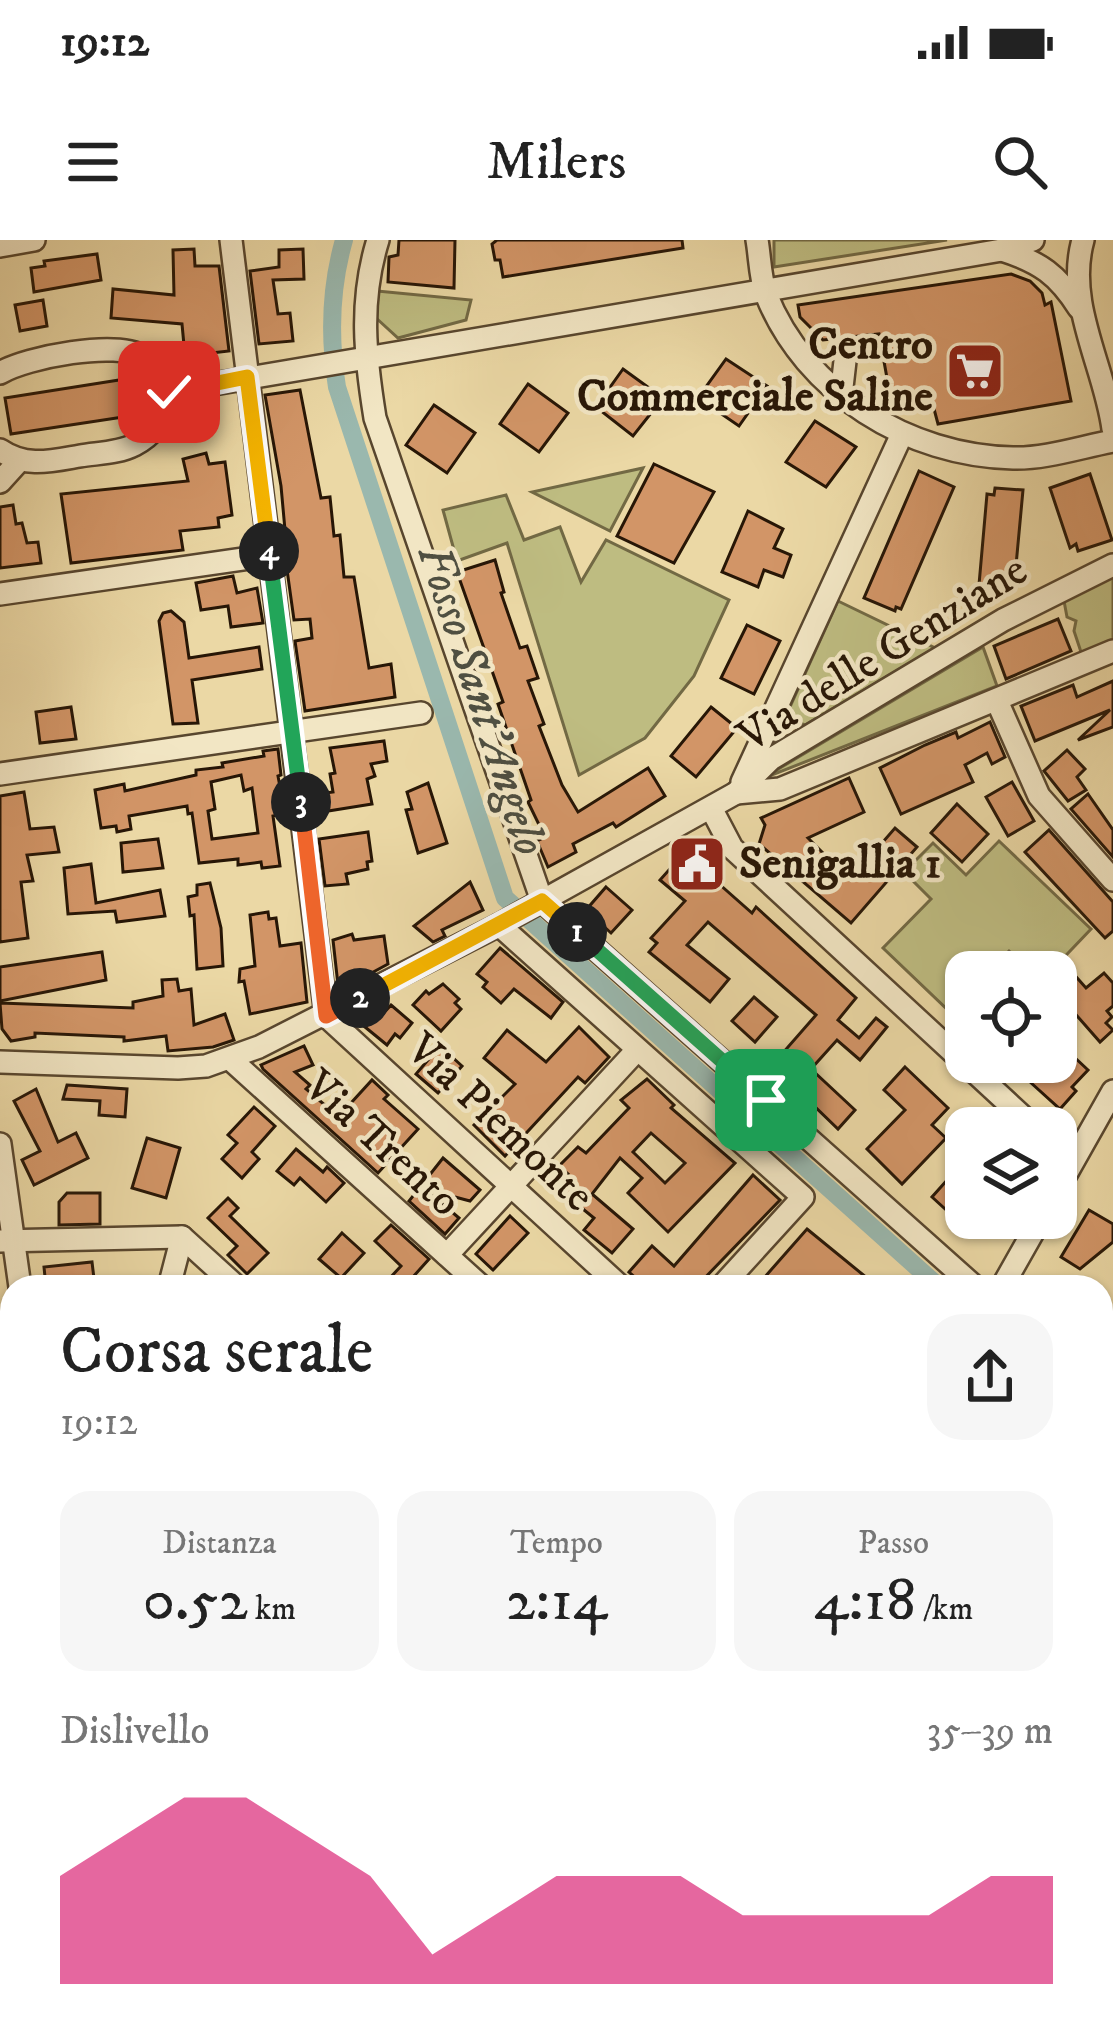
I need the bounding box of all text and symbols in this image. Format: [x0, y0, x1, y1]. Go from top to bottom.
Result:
text: 19:12 [60, 14, 149, 70]
icon: menu [60, 129, 126, 195]
text: Milers [487, 129, 626, 196]
icon: search [987, 129, 1053, 195]
place label: Centro Commerciale Saline [577, 317, 933, 425]
supermarket icon: Centro Commerciale Saline [944, 340, 1006, 402]
pin [118, 341, 220, 443]
icon: check [136, 359, 202, 425]
pin: 4 [239, 521, 299, 581]
text: 4 [260, 530, 279, 571]
water label: Fosso Sant'Angelo [402, 537, 560, 863]
street label: Via delle Genziane [727, 543, 1038, 766]
pin: 3 [271, 772, 331, 832]
text: 3 [295, 781, 307, 822]
public building icon: Senigallia 1 [666, 833, 728, 895]
place label: Senigallia 1 [739, 836, 941, 892]
pin: 1 [547, 902, 607, 962]
text: 1 [571, 911, 583, 952]
map controls [945, 951, 1077, 1239]
button: locate [945, 951, 1077, 1083]
pin: 2 [330, 968, 390, 1028]
text: 2 [352, 977, 368, 1018]
street label: Via Piemonte [394, 1021, 606, 1224]
pin [715, 1049, 817, 1151]
street label: Via Trento [291, 1058, 472, 1229]
icon: arrive [733, 1067, 799, 1133]
button: layers [945, 1107, 1077, 1239]
text: Corsa serale [60, 1312, 373, 1394]
button: share [927, 1314, 1053, 1440]
text: 19:12 [60, 1398, 137, 1447]
text: Distanza [162, 1523, 277, 1564]
text: Tempo [510, 1523, 603, 1564]
text: Passo [858, 1523, 929, 1564]
text: 0.52 [143, 1564, 248, 1639]
text: 2:14 [506, 1564, 607, 1639]
text: 4:18 [814, 1564, 916, 1639]
text: km [248, 1589, 296, 1630]
text: /km [916, 1589, 973, 1630]
text: Dislivello [60, 1707, 209, 1756]
text: 35–39 m [927, 1707, 1053, 1756]

